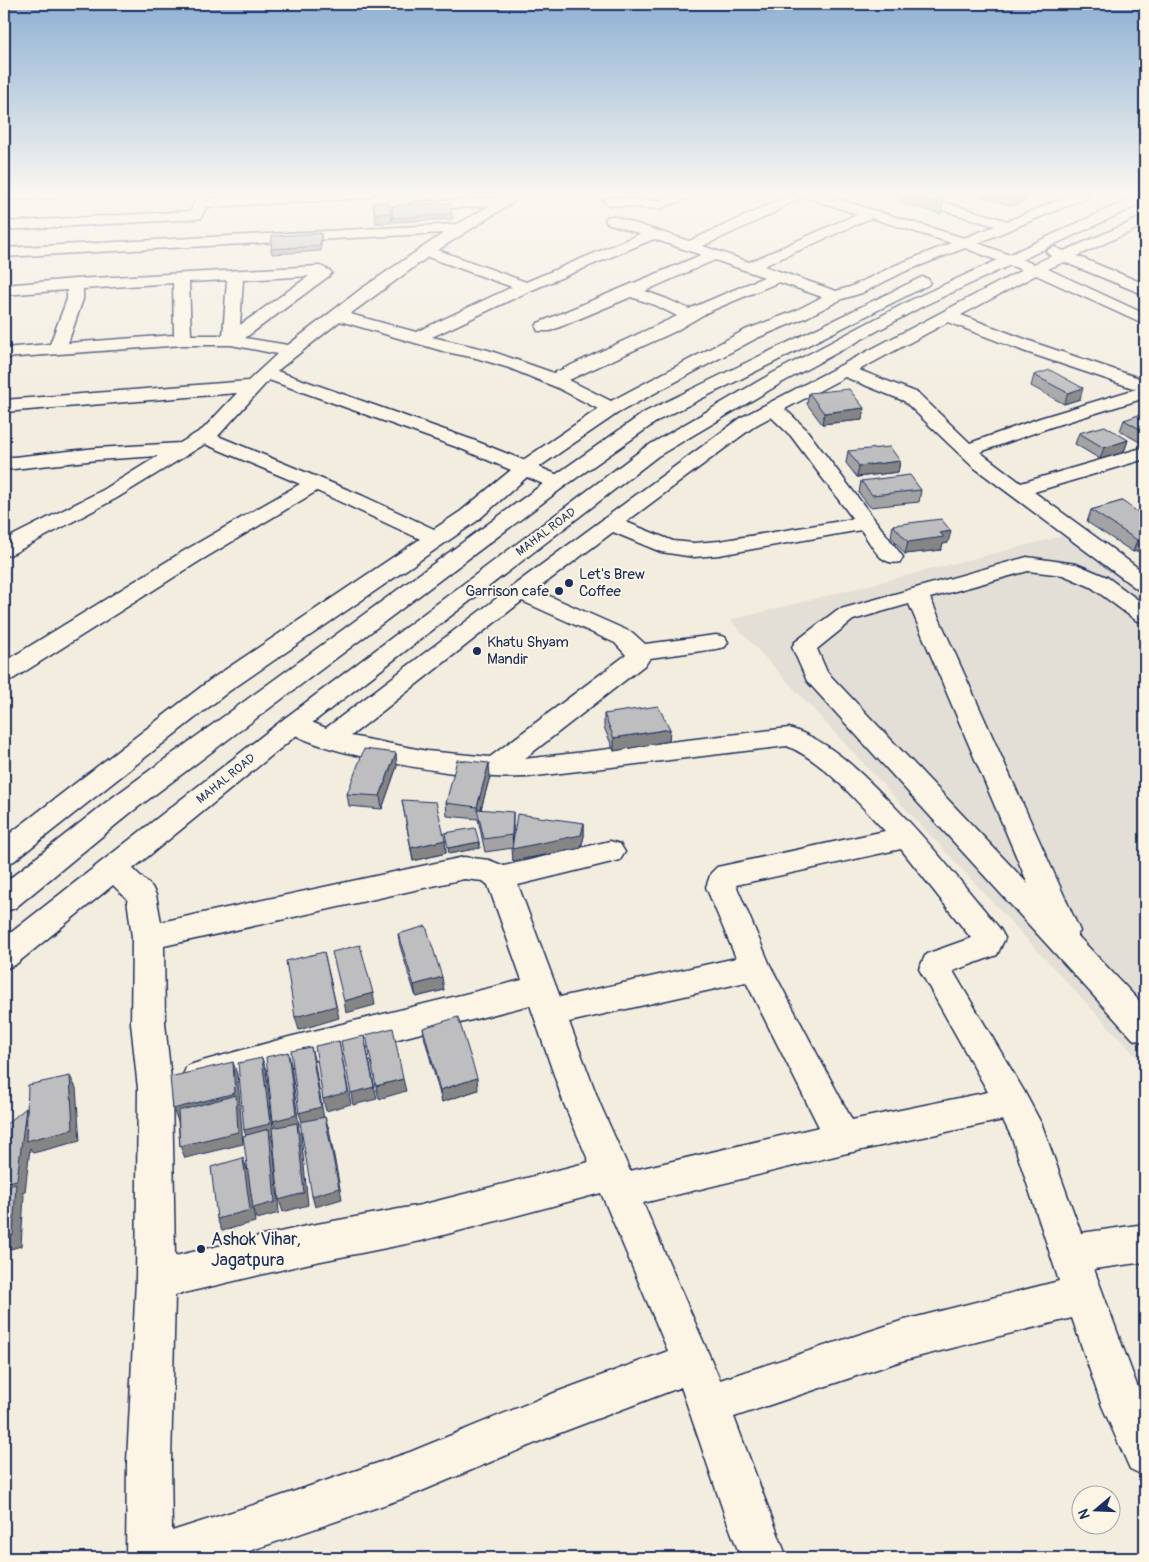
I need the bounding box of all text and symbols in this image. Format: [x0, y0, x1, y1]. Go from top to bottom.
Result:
street label: MAHAL ROAD [513, 504, 579, 559]
place label: Let's Brew Coffee [579, 565, 645, 601]
marker: Let's Brew Coffee [563, 577, 575, 589]
place label: Garrison cafe [465, 582, 550, 601]
marker: Garrison cafe [553, 585, 565, 597]
place label: Khatu Shyam Mandir [487, 633, 569, 669]
marker: Khatu Shyam Mandir [471, 645, 483, 657]
street label: MAHAL ROAD [194, 751, 259, 807]
place label: Ashok Vihar, Jagatpura [211, 1228, 301, 1272]
marker: Ashok Vihar, Jagatpura [195, 1243, 207, 1255]
north arrow [1072, 1484, 1122, 1534]
text: N [1075, 1507, 1094, 1521]

